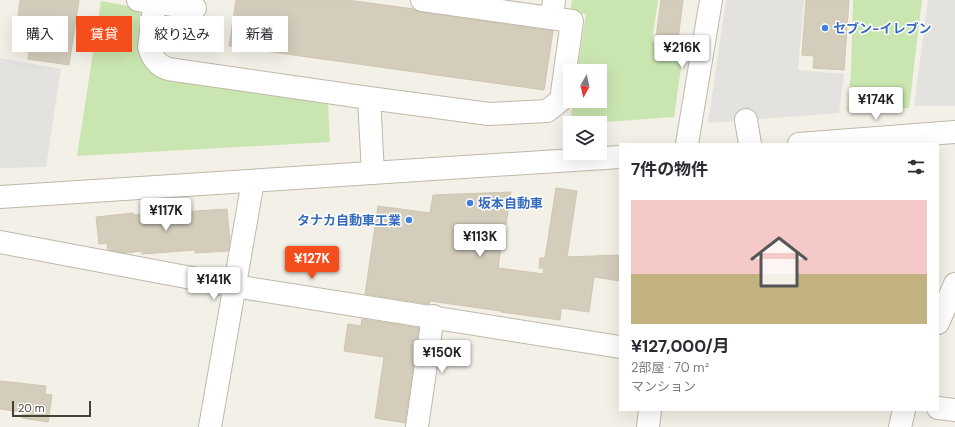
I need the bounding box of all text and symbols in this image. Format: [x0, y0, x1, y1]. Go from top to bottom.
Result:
chip: 購入 [12, 16, 68, 52]
chip: 賃貸 [76, 16, 132, 52]
chip: 絞り込み [140, 16, 224, 52]
chip: 新着 [232, 16, 288, 52]
place label: セブン-イレブン [833, 20, 932, 37]
marker: セブン-イレブン [820, 23, 830, 33]
pin: ¥216K [654, 35, 710, 69]
text: ¥216K [663, 39, 701, 56]
north arrow [563, 64, 607, 108]
map controls [563, 64, 607, 160]
pin: ¥174K [848, 87, 904, 121]
text: ¥174K [858, 91, 894, 108]
button: layers [563, 116, 607, 160]
icon: filters [905, 156, 927, 178]
text: 7件の物件 [631, 158, 708, 180]
place label: 坂本自動車 [478, 195, 543, 212]
pin: ¥117K [138, 198, 194, 232]
marker: 坂本自動車 [465, 198, 475, 208]
text: ¥117K [149, 202, 183, 219]
place label: タナカ自動車工業 [297, 212, 401, 229]
marker: タナカ自動車工業 [404, 215, 414, 225]
pin: ¥113K [452, 224, 508, 258]
icon: home [743, 226, 815, 298]
text: ¥113K [463, 228, 497, 245]
pin: ¥127K [284, 246, 340, 280]
text: ¥127K [294, 250, 330, 267]
pin: ¥141K [186, 267, 242, 301]
text: ¥141K [197, 271, 231, 288]
text: ¥127,000/月 [631, 335, 730, 357]
pin: ¥150K [414, 340, 470, 374]
text: ¥150K [423, 344, 461, 361]
text: 2部屋 · 70 m² [631, 359, 709, 376]
text: マンション [631, 378, 696, 395]
scale bar [12, 399, 91, 418]
text: 20 m [18, 401, 44, 415]

